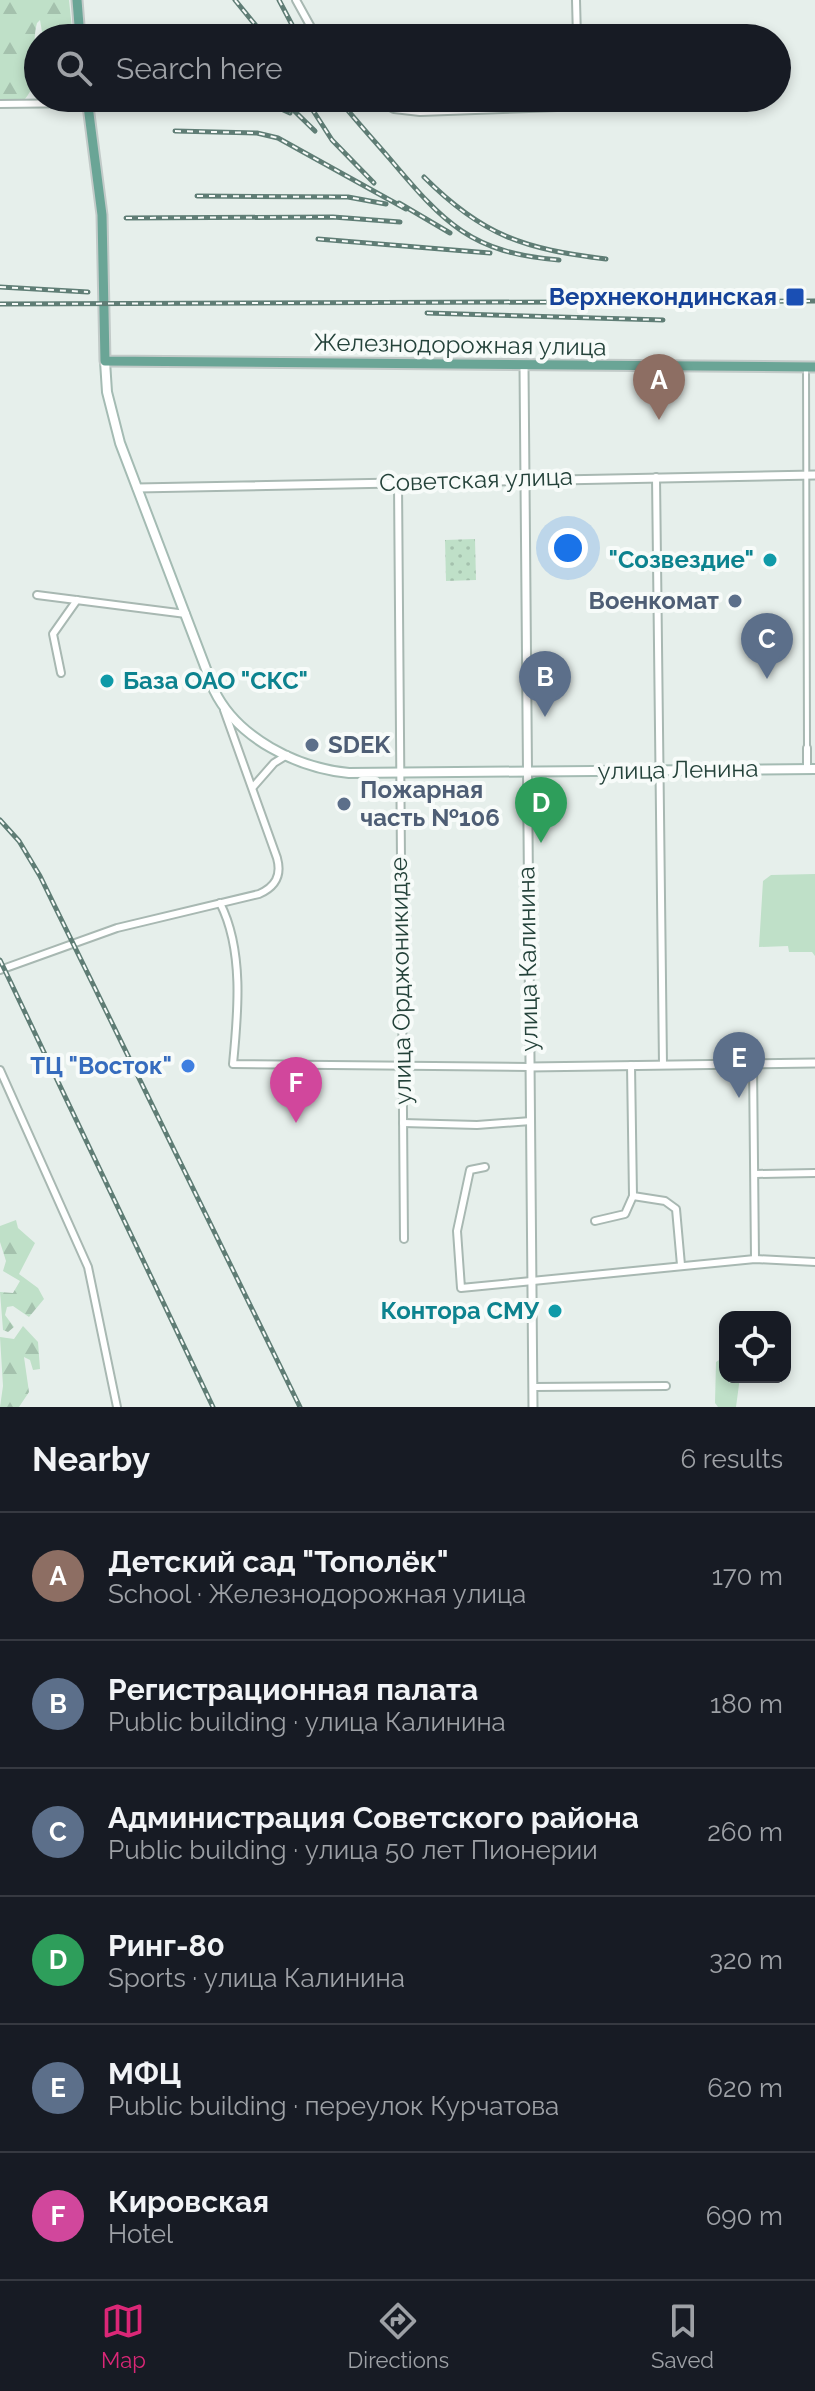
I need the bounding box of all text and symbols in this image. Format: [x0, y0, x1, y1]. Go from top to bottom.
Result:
search box [24, 24, 791, 112]
icon: search [52, 46, 96, 90]
text: Search here [116, 51, 283, 86]
place label: Верхнекондинская [549, 282, 777, 311]
marker: Верхнекондинская [784, 286, 806, 308]
street label: Железнодорожная улица [313, 327, 607, 362]
pin: A [633, 354, 685, 420]
street label: Советская улица [379, 462, 573, 497]
your location [548, 528, 588, 568]
place label: "Созвездие" [609, 545, 754, 574]
marker: "Созвездие" [761, 551, 779, 569]
place label: Военкомат [589, 586, 719, 615]
marker: Военкомат [726, 592, 744, 610]
pin: C [741, 613, 793, 679]
pin: B [519, 651, 571, 717]
place label: База ОАО "СКС" [123, 666, 308, 695]
marker: База ОАО "СКС" [98, 672, 116, 690]
place label: SDEK [328, 730, 391, 759]
marker: SDEK [303, 736, 321, 754]
street label: улица Ленина [597, 754, 759, 785]
place label: Пожарная часть №106 [360, 775, 500, 832]
pin: D [515, 777, 567, 843]
marker: Пожарная часть №106 [335, 795, 353, 813]
street label: улица Орджоникидзе [384, 857, 417, 1105]
street label: улица Калинина [511, 866, 544, 1052]
pin: E [713, 1032, 765, 1098]
place label: ТЦ "Восток" [30, 1051, 172, 1080]
marker: ТЦ "Восток" [179, 1057, 197, 1075]
pin: F [270, 1057, 322, 1123]
place label: Контора СМУ [381, 1296, 540, 1325]
marker: Контора СМУ [546, 1302, 564, 1320]
map controls [719, 1311, 791, 1383]
button: locate [719, 1311, 791, 1383]
text: Nearby [32, 1439, 150, 1479]
text: 6 results [680, 1444, 783, 1474]
text: Детский сад "Тополёк" [108, 1544, 449, 1579]
text: A [49, 1561, 67, 1591]
text: 170 m [712, 1561, 783, 1591]
text: School · Железнодорожная улица [108, 1579, 526, 1609]
text: Регистрационная палата [108, 1672, 478, 1707]
text: B [49, 1689, 67, 1719]
text: 180 m [710, 1689, 783, 1719]
text: Public building · улица Калинина [108, 1707, 506, 1737]
text: Администрация Советского района [108, 1800, 639, 1835]
text: C [49, 1817, 67, 1847]
text: 260 m [707, 1817, 783, 1847]
text: Public building · улица 50 лет Пионерии [108, 1835, 598, 1865]
text: Ринг-80 [108, 1928, 225, 1963]
text: D [49, 1945, 67, 1975]
text: 320 m [709, 1945, 783, 1975]
text: Sports · улица Калинина [108, 1963, 405, 1993]
text: МФЦ [108, 2056, 181, 2091]
text: E [50, 2073, 66, 2103]
text: 620 m [707, 2073, 783, 2103]
text: Public building · переулок Курчатова [108, 2091, 559, 2121]
text: Кировская [108, 2184, 269, 2219]
text: F [51, 2201, 65, 2231]
text: 690 m [706, 2201, 783, 2231]
text: Hotel [108, 2219, 173, 2249]
tab: Map [101, 2299, 146, 2373]
tab: Directions [348, 2299, 449, 2373]
tab: Saved [651, 2299, 714, 2373]

